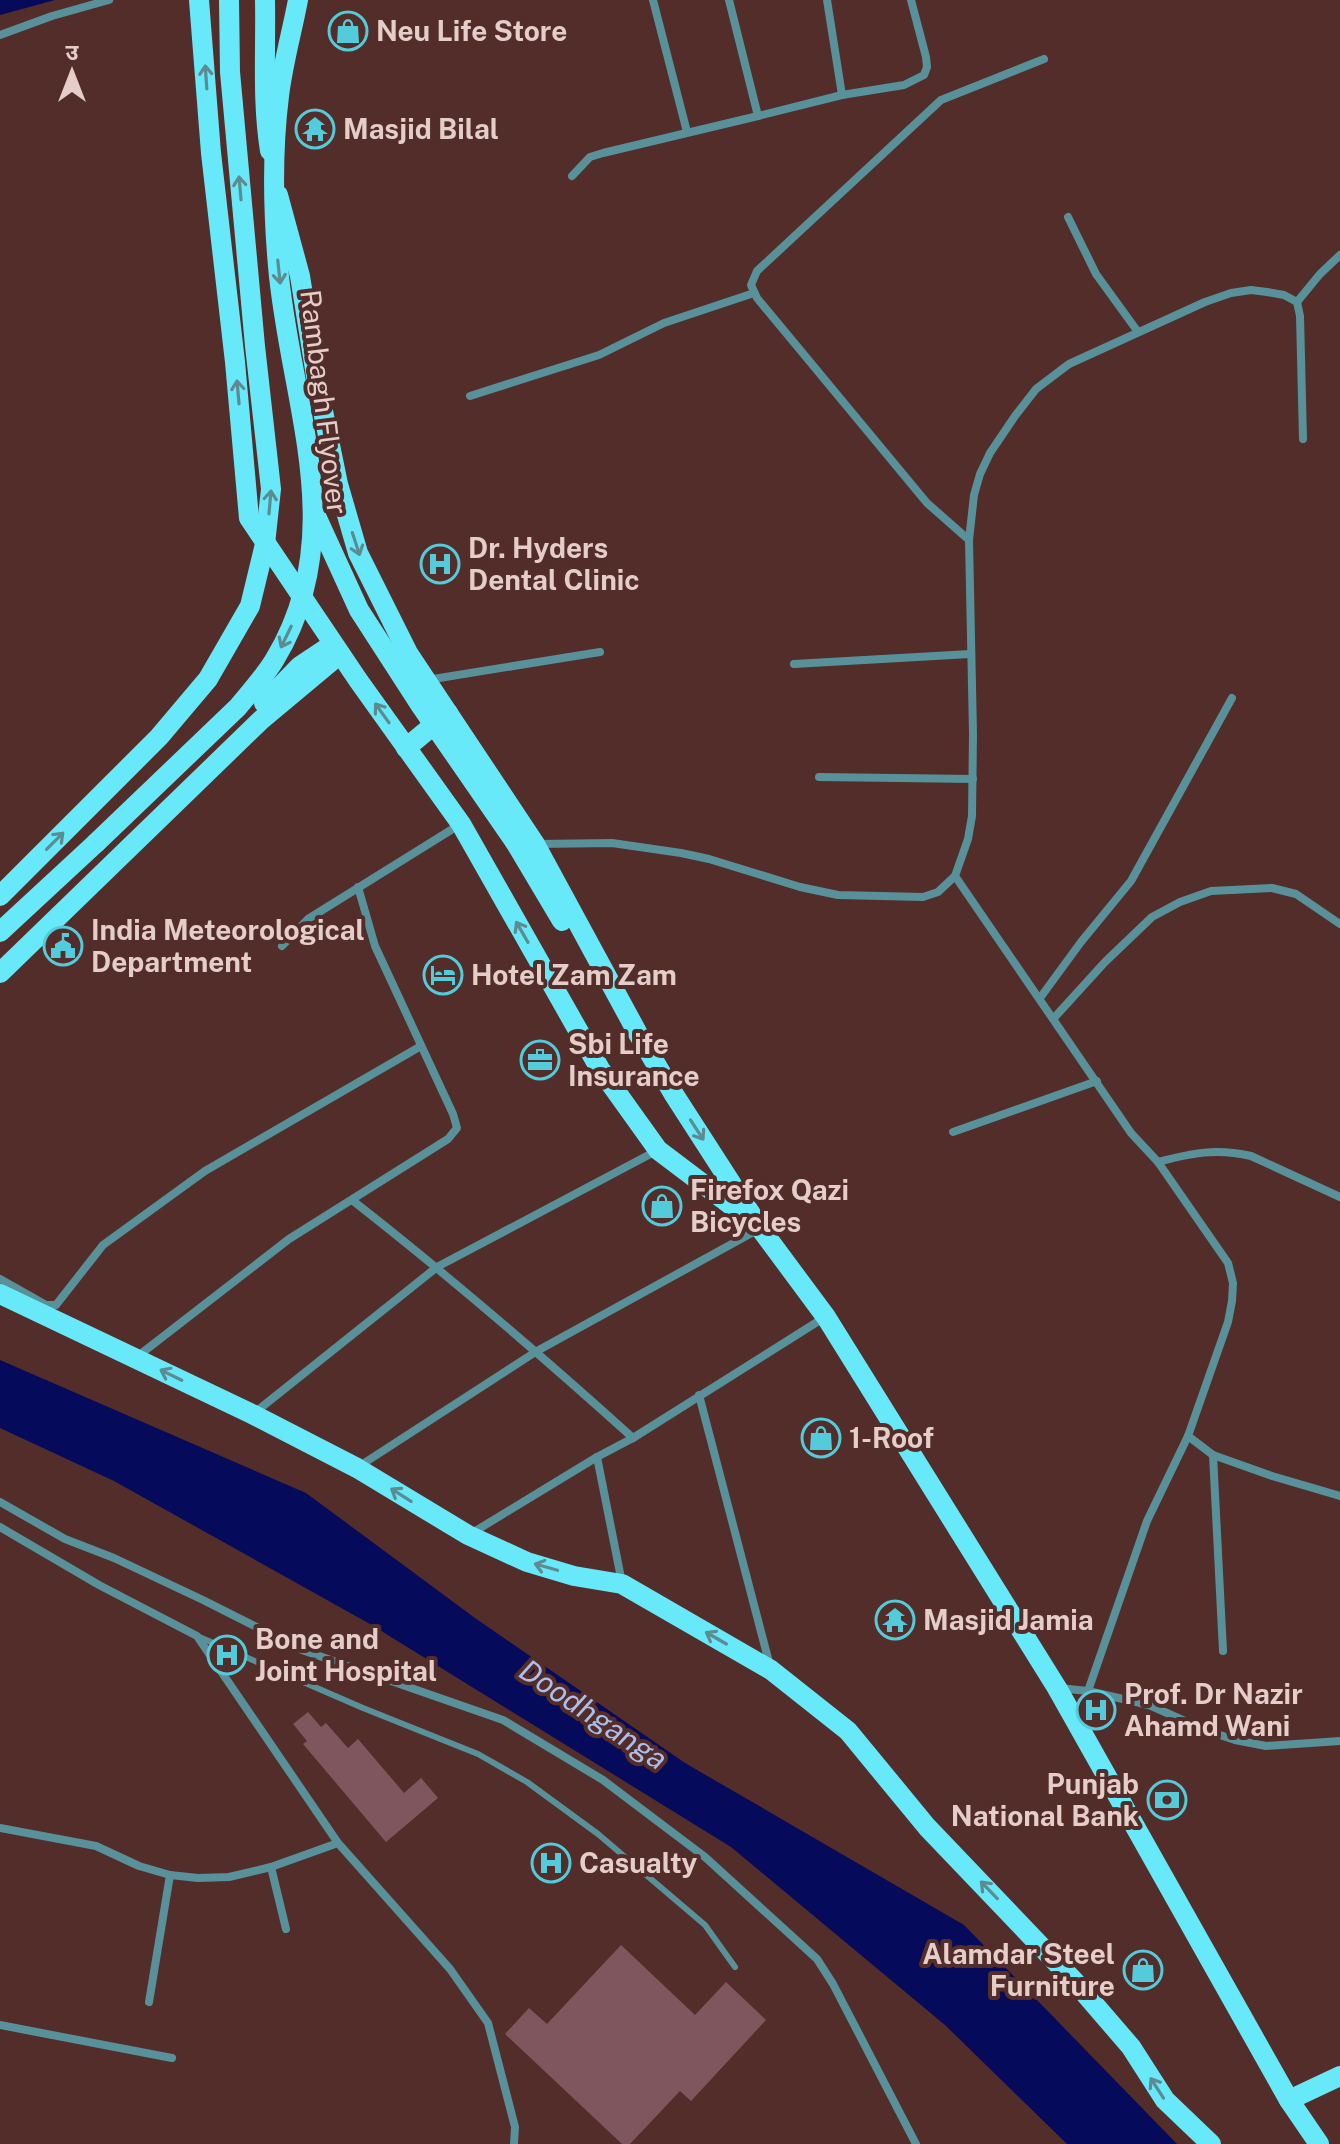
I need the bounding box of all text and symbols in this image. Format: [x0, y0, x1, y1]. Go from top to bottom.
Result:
shop icon: Neu Life Store [327, 10, 369, 52]
place label: Neu Life Store [376, 14, 567, 47]
north arrow [32, 32, 112, 112]
text: उ [66, 39, 80, 65]
one-way arrow [198, 64, 213, 91]
temple icon: Masjid Bilal [294, 108, 336, 150]
place label: Masjid Bilal [343, 112, 499, 145]
one-way arrow [232, 175, 247, 202]
one-way arrow [272, 259, 287, 284]
street label: Rambagh Flyover [294, 288, 355, 516]
one-way arrow [230, 379, 245, 406]
one-way arrow [262, 489, 277, 516]
one-way arrow [349, 530, 364, 556]
place label: Dr. Hyders Dental Clinic [468, 531, 640, 596]
hospital icon: Dr. Hyders Dental Clinic [419, 543, 461, 585]
one-way arrow [278, 624, 293, 648]
one-way arrow [373, 703, 390, 725]
one-way arrow [45, 832, 64, 851]
place label: India Meteorological Department [91, 913, 365, 978]
one-way arrow [514, 921, 530, 944]
public building icon: India Meteorological Department [42, 925, 84, 967]
hotel icon: Hotel Zam Zam [422, 954, 464, 996]
place label: Hotel Zam Zam [471, 958, 677, 991]
place label: Sbi Life Insurance [568, 1027, 700, 1092]
office icon: Sbi Life Insurance [519, 1039, 561, 1081]
one-way arrow [689, 1119, 706, 1141]
place label: Firefox Qazi Bicycles [690, 1173, 849, 1238]
shop icon: Firefox Qazi Bicycles [641, 1185, 683, 1227]
one-way arrow [159, 1367, 183, 1382]
shop icon: 1-Roof [800, 1417, 842, 1459]
place label: 1-Roof [849, 1421, 934, 1454]
one-way arrow [390, 1486, 413, 1502]
one-way arrow [534, 1559, 560, 1574]
temple icon: Masjid Jamia [874, 1599, 916, 1641]
place label: Masjid Jamia [923, 1603, 1094, 1636]
place label: Bone and Joint Hospital [255, 1622, 437, 1687]
one-way arrow [705, 1630, 728, 1646]
hospital icon: Bone and Joint Hospital [206, 1634, 248, 1676]
water label: Doodhganga [513, 1652, 674, 1777]
place label: Prof. Dr Nazir Ahamd Wani [1124, 1677, 1303, 1742]
hospital icon: Prof. Dr Nazir Ahamd Wani [1075, 1689, 1117, 1731]
place label: Punjab National Bank [951, 1767, 1139, 1832]
bank icon: Punjab National Bank [1146, 1779, 1188, 1821]
hospital icon: Casualty [530, 1842, 572, 1884]
place label: Casualty [579, 1846, 698, 1879]
one-way arrow [980, 1881, 999, 1900]
place label: Alamdar Steel Furniture [922, 1937, 1115, 2002]
shop icon: Alamdar Steel Furniture [1122, 1949, 1164, 1991]
one-way arrow [1149, 2077, 1165, 2100]

